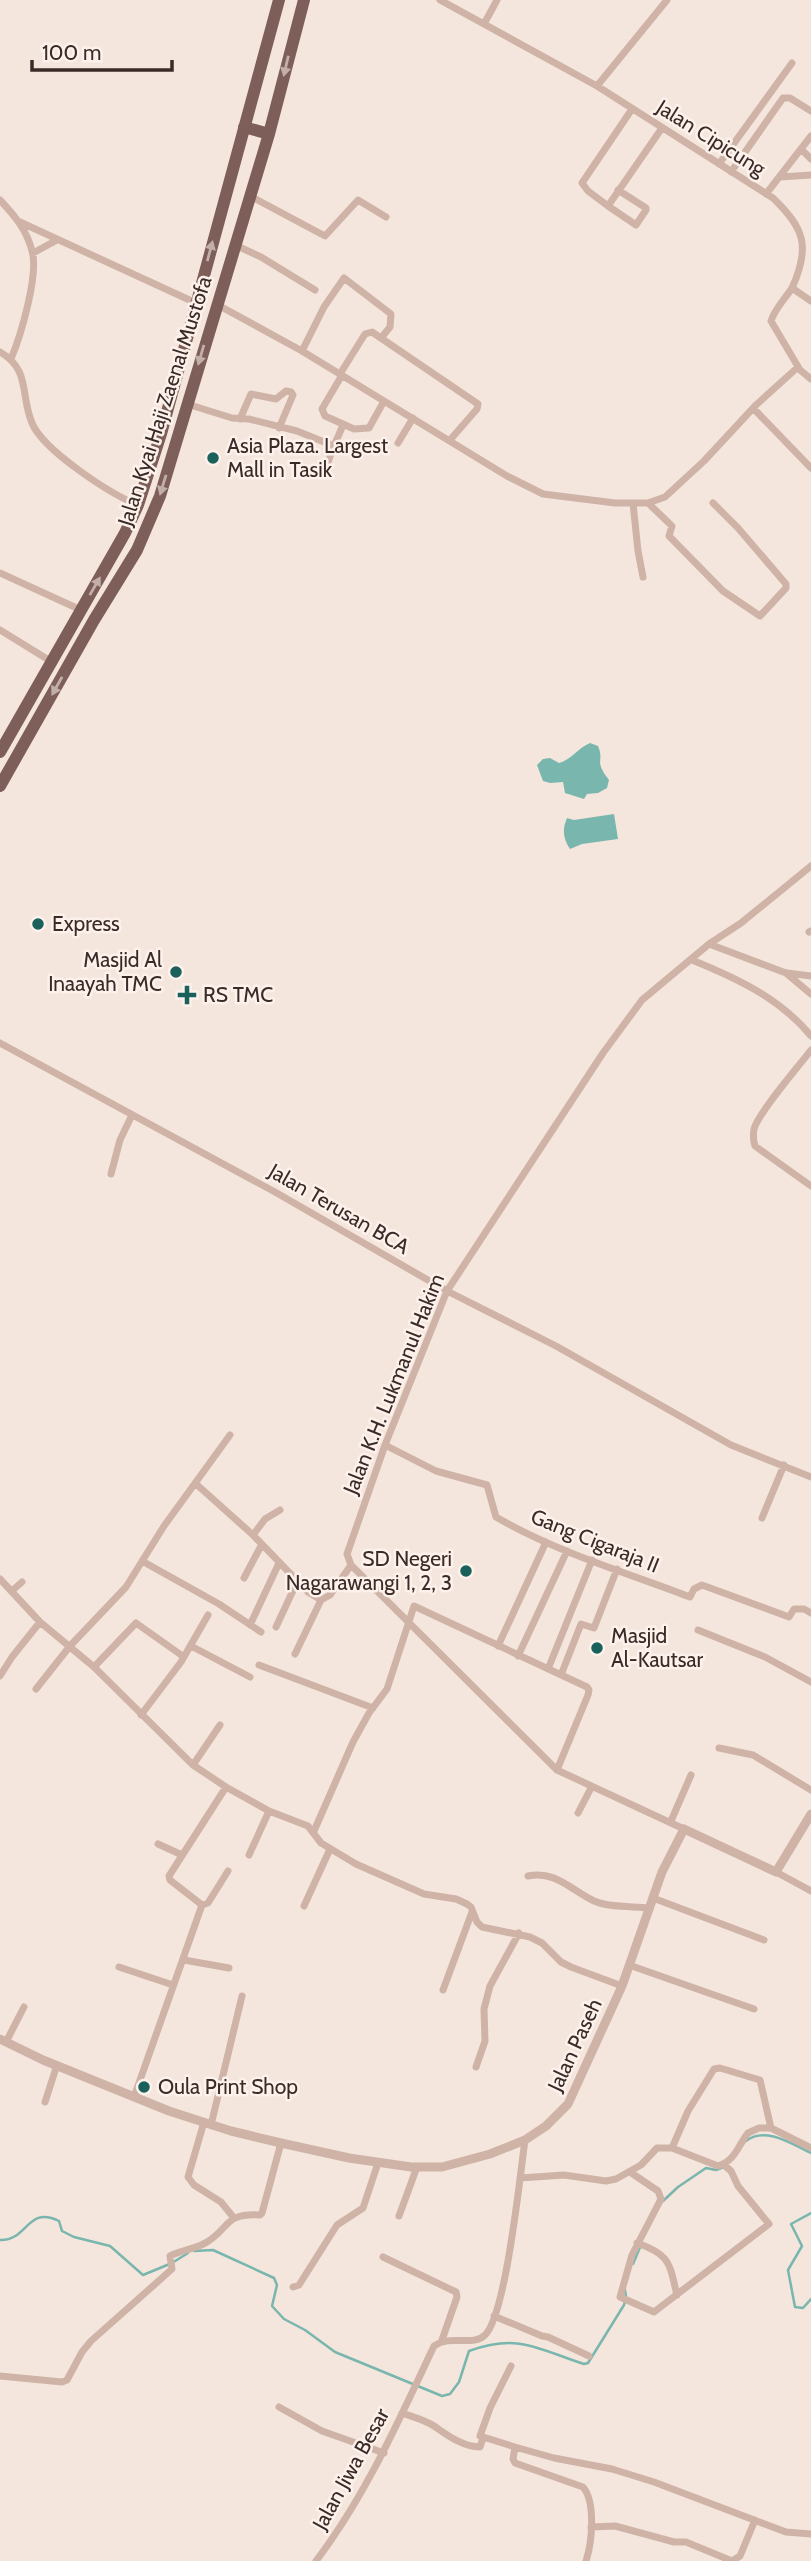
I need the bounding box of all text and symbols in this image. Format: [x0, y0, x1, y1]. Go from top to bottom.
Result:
scale bar [32, 28, 172, 72]
text: 100 m [42, 40, 101, 65]
one-way arrow [280, 55, 291, 77]
street label: Jalan Cipicung [651, 94, 771, 181]
one-way arrow [205, 239, 216, 261]
street label: Jalan Kyai Haji Zaenal Mustofa [112, 273, 218, 530]
one-way arrow [196, 344, 206, 365]
place label: Asia Plaza. Largest Mall in Tasik [227, 433, 388, 482]
marker: Asia Plaza. Largest Mall in Tasik [205, 450, 221, 466]
one-way arrow [157, 475, 167, 496]
one-way arrow [89, 577, 101, 596]
one-way arrow [51, 676, 63, 695]
place label: Express [52, 911, 120, 936]
marker: Express [30, 916, 46, 932]
place label: Masjid Al Inaayah TMC [48, 947, 162, 996]
marker: Masjid Al Inaayah TMC [168, 964, 184, 980]
place label: RS TMC [203, 982, 273, 1007]
marker: RS TMC [177, 985, 197, 1005]
street label: Jalan Terusan BCA [264, 1158, 414, 1259]
street label: Jalan K.H. Lukmanul Hakim [337, 1270, 449, 1499]
street label: Gang Cigaraja II [527, 1503, 663, 1579]
place label: SD Negeri Nagarawangi 1, 2, 3 [286, 1546, 452, 1595]
marker: SD Negeri Nagarawangi 1, 2, 3 [458, 1563, 474, 1579]
place label: Masjid Al-Kautsar [611, 1623, 703, 1672]
marker: Masjid Al-Kautsar [589, 1640, 605, 1656]
street label: Jalan Paseh [542, 1994, 607, 2096]
place label: Oula Print Shop [158, 2074, 298, 2099]
marker: Oula Print Shop [136, 2079, 152, 2095]
street label: Jalan Jiwa Besar [306, 2403, 394, 2535]

